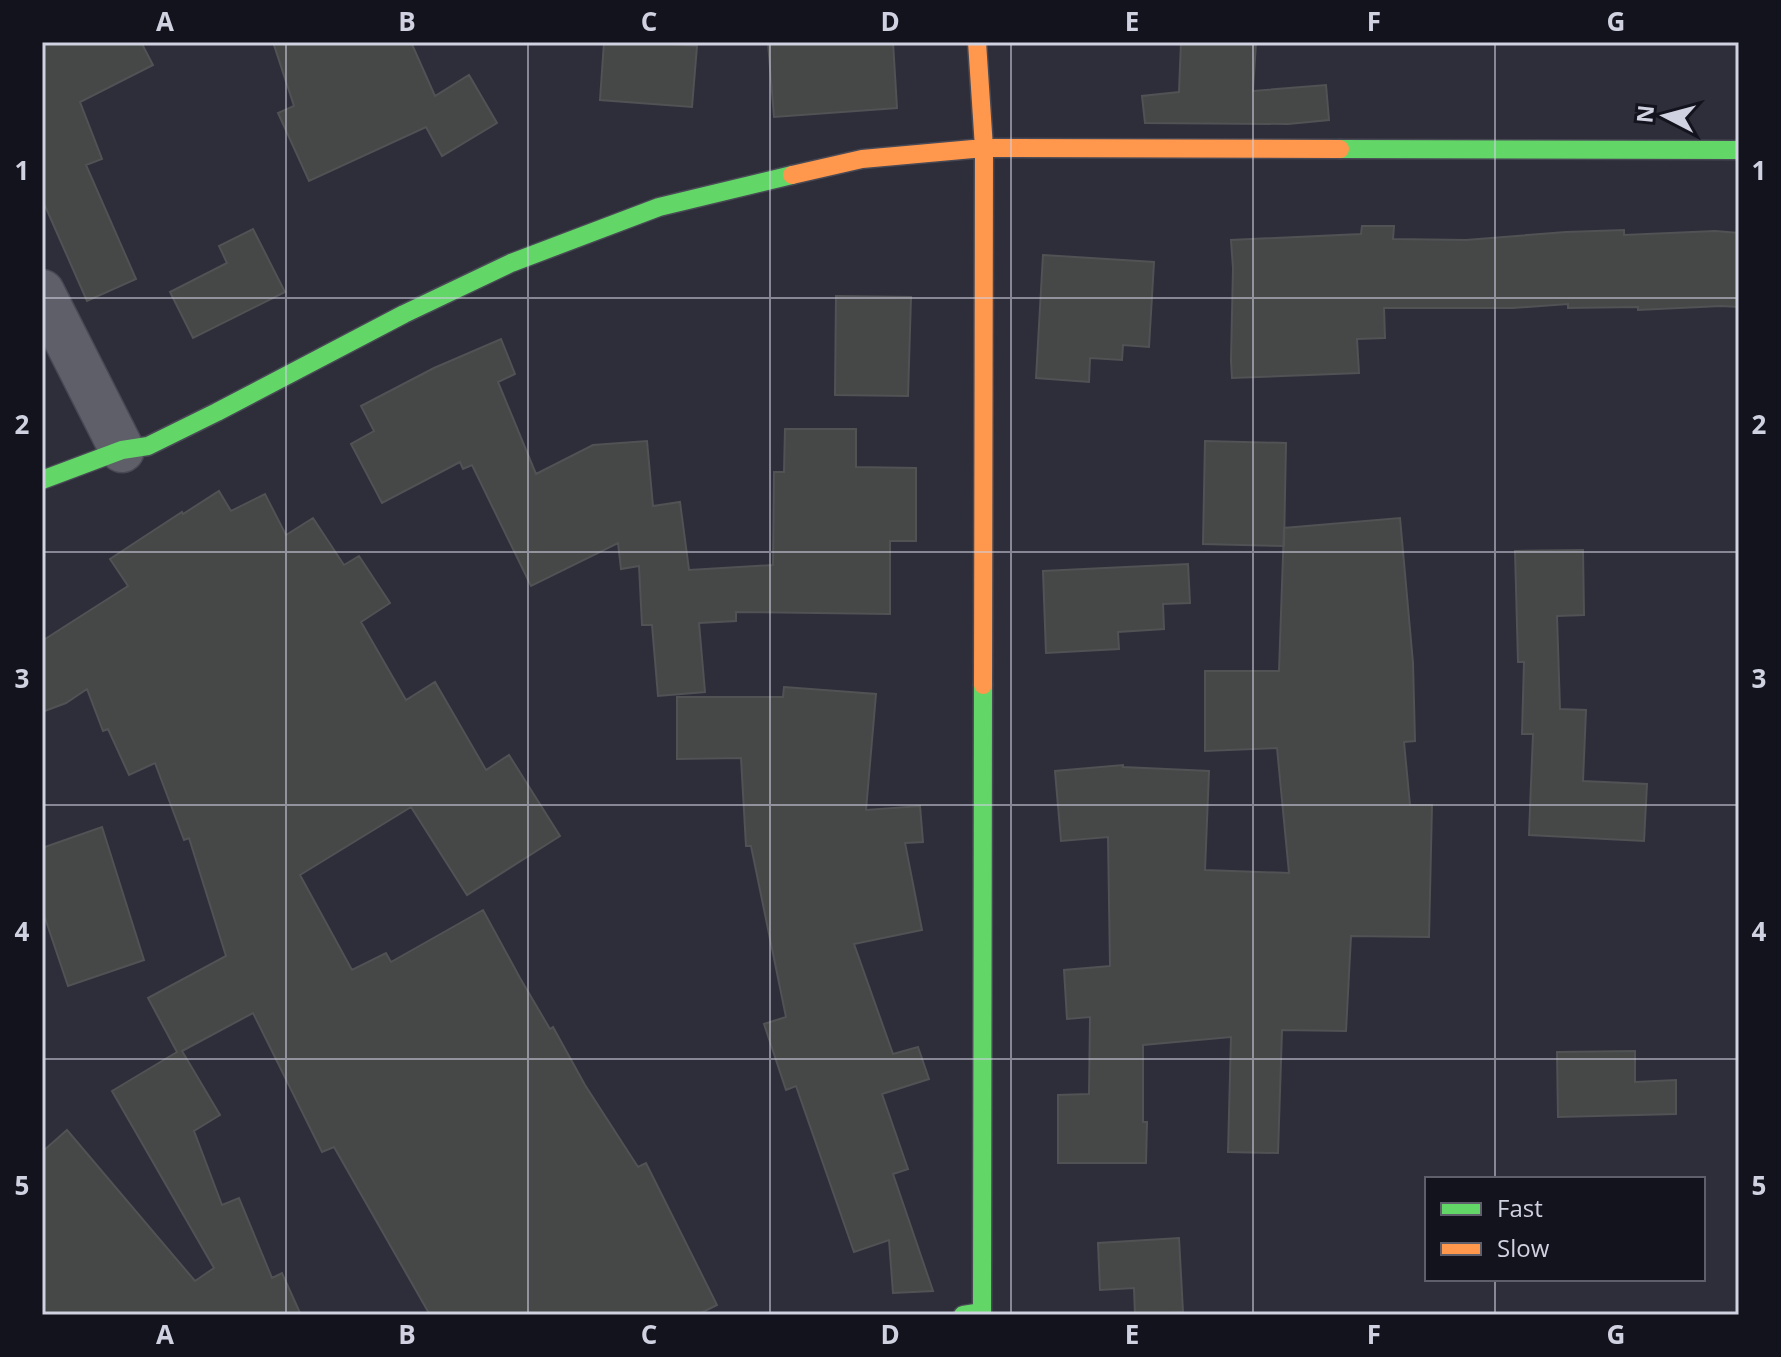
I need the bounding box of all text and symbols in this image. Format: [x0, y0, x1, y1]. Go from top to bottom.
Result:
text: A [156, 3, 174, 39]
text: B [398, 3, 416, 39]
text: C [641, 3, 657, 39]
text: D [880, 3, 900, 39]
text: E [1125, 3, 1139, 39]
text: F [1367, 3, 1381, 39]
text: G [1607, 3, 1625, 39]
north arrow [1625, 76, 1705, 156]
text: N [1628, 103, 1660, 124]
text: 1 [15, 152, 29, 188]
text: 1 [1752, 152, 1766, 188]
text: 2 [15, 406, 30, 442]
text: 2 [1752, 406, 1767, 442]
text: 3 [15, 660, 29, 696]
text: 3 [1752, 660, 1766, 696]
text: 4 [15, 913, 30, 949]
text: 4 [1752, 913, 1767, 949]
text: 5 [15, 1167, 29, 1203]
text: 5 [1752, 1167, 1766, 1203]
legend [1425, 1177, 1705, 1281]
text: Fast [1497, 1191, 1543, 1224]
text: Slow [1497, 1231, 1550, 1264]
text: A [156, 1316, 174, 1352]
text: B [398, 1316, 416, 1352]
text: C [641, 1316, 657, 1352]
text: D [880, 1316, 900, 1352]
text: E [1125, 1316, 1139, 1352]
text: F [1367, 1316, 1381, 1352]
text: G [1607, 1316, 1625, 1352]

